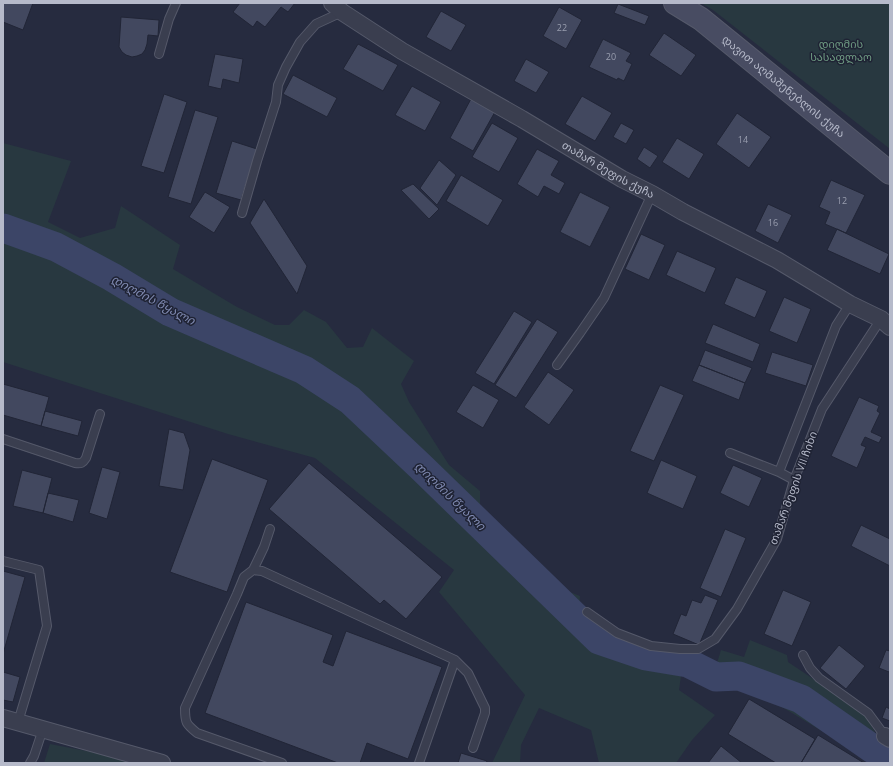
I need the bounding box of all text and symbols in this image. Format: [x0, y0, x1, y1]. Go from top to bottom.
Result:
house number: 22 [557, 21, 567, 34]
street label: დავით აღმაშენებლის ქუჩა [719, 31, 848, 140]
park label: დიღმის სასაფლაო [810, 36, 872, 64]
house number: 20 [606, 50, 616, 63]
house number: 14 [738, 133, 748, 146]
street label: თამარ მეფის ქუჩა [560, 137, 657, 201]
house number: 12 [837, 194, 847, 207]
house number: 16 [768, 216, 778, 229]
water label: დიღმის წყალი [108, 270, 199, 329]
street label: თამარ მეფის VII ჩიხი [765, 429, 820, 547]
water label: დიღმის წყალი [411, 457, 490, 535]

